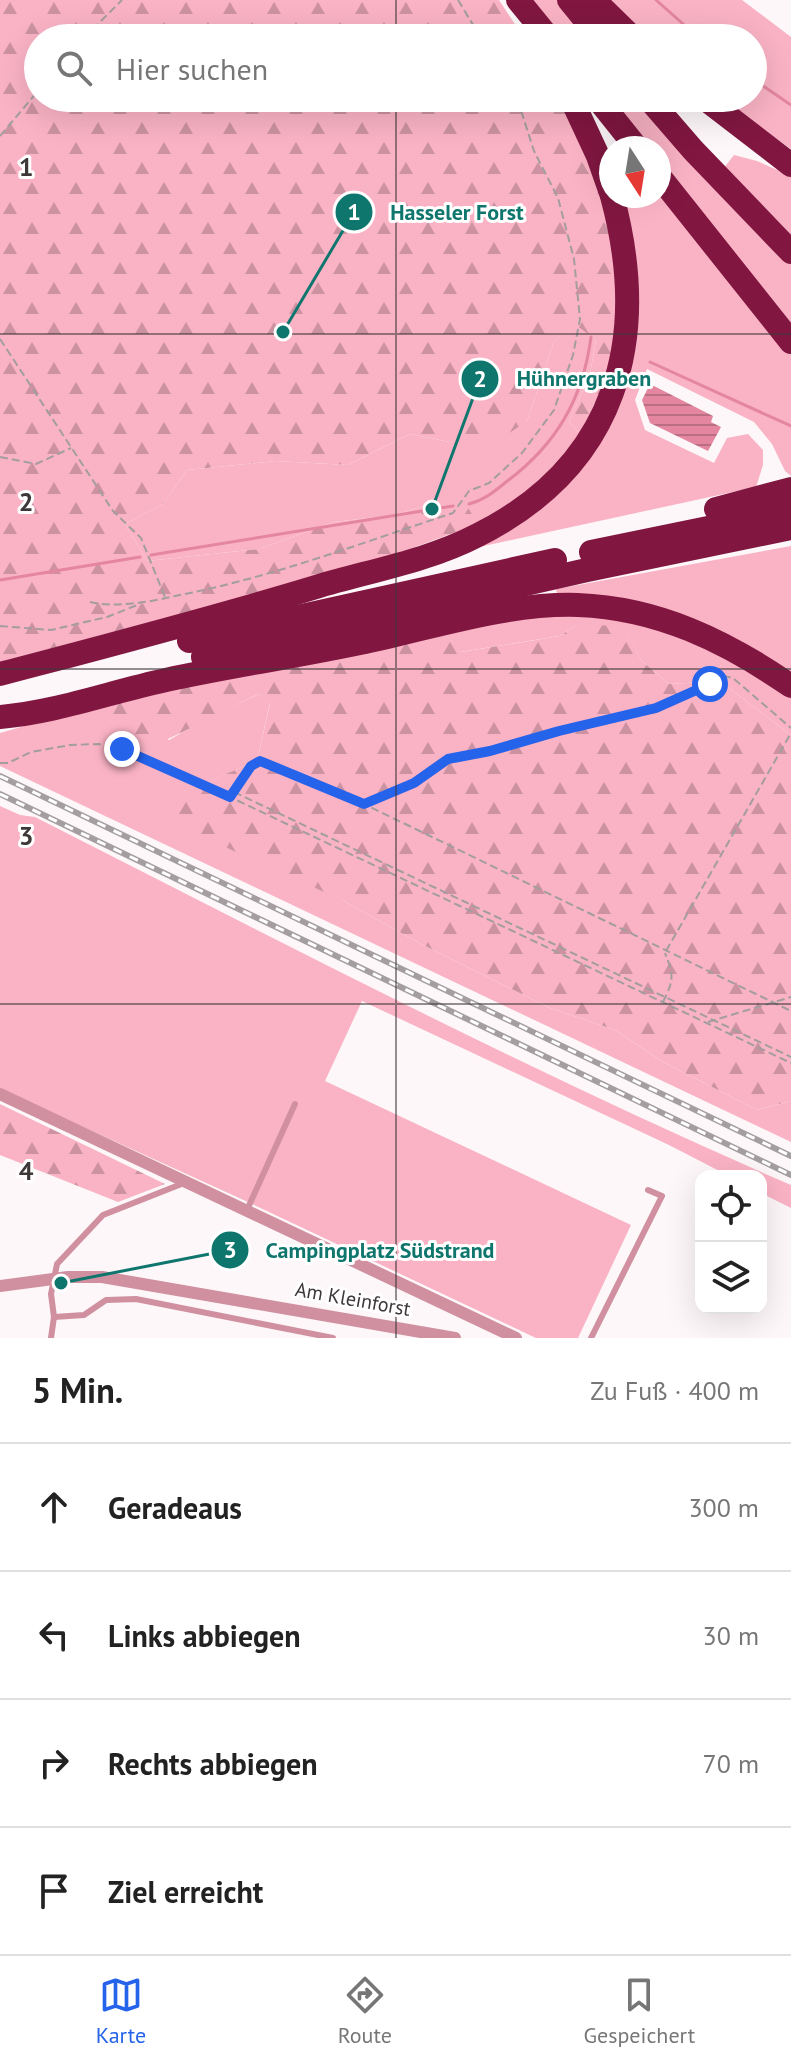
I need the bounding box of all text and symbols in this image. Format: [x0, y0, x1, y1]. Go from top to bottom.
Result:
search box [24, 24, 767, 112]
icon: search [52, 46, 96, 90]
text: Hier suchen [116, 49, 268, 88]
north arrow [599, 136, 671, 208]
text: 1 [19, 150, 33, 183]
callout: Hasseler Forst [334, 189, 540, 235]
text: 1 [347, 196, 361, 227]
text: Hasseler Forst [390, 198, 524, 226]
callout: Hühnergraben [460, 356, 667, 402]
text: 2 [473, 363, 487, 394]
text: Hühnergraben [517, 364, 651, 392]
text: 2 [19, 485, 33, 518]
route start [692, 666, 728, 702]
route end [104, 731, 140, 767]
text: 3 [19, 819, 33, 852]
text: 4 [19, 1154, 34, 1187]
map controls [695, 1170, 767, 1314]
button: locate [695, 1170, 767, 1242]
callout: Campingplatz Südstrand [210, 1227, 511, 1273]
text: 3 [223, 1234, 237, 1265]
text: Campingplatz Südstrand [266, 1236, 494, 1264]
button: layers [695, 1242, 767, 1314]
street label: Am Kleinforst [293, 1276, 413, 1322]
text: 5 Min. [32, 1368, 123, 1412]
text: Zu Fuß · 400 m [590, 1374, 759, 1407]
icon: ahead [32, 1485, 76, 1529]
text: Geradeaus [108, 1488, 242, 1527]
text: 300 m [688, 1491, 759, 1524]
icon: left [32, 1613, 76, 1657]
text: Links abbiegen [108, 1616, 301, 1655]
text: 30 m [703, 1619, 759, 1652]
icon: right [32, 1741, 76, 1785]
text: Rechts abbiegen [108, 1744, 318, 1783]
text: 70 m [703, 1747, 759, 1780]
icon: arrive [32, 1869, 76, 1913]
text: Ziel erreicht [108, 1872, 263, 1911]
tab: Karte [96, 1973, 146, 2049]
tab: Route [338, 1973, 392, 2049]
tab: Gespeichert [584, 1973, 695, 2049]

